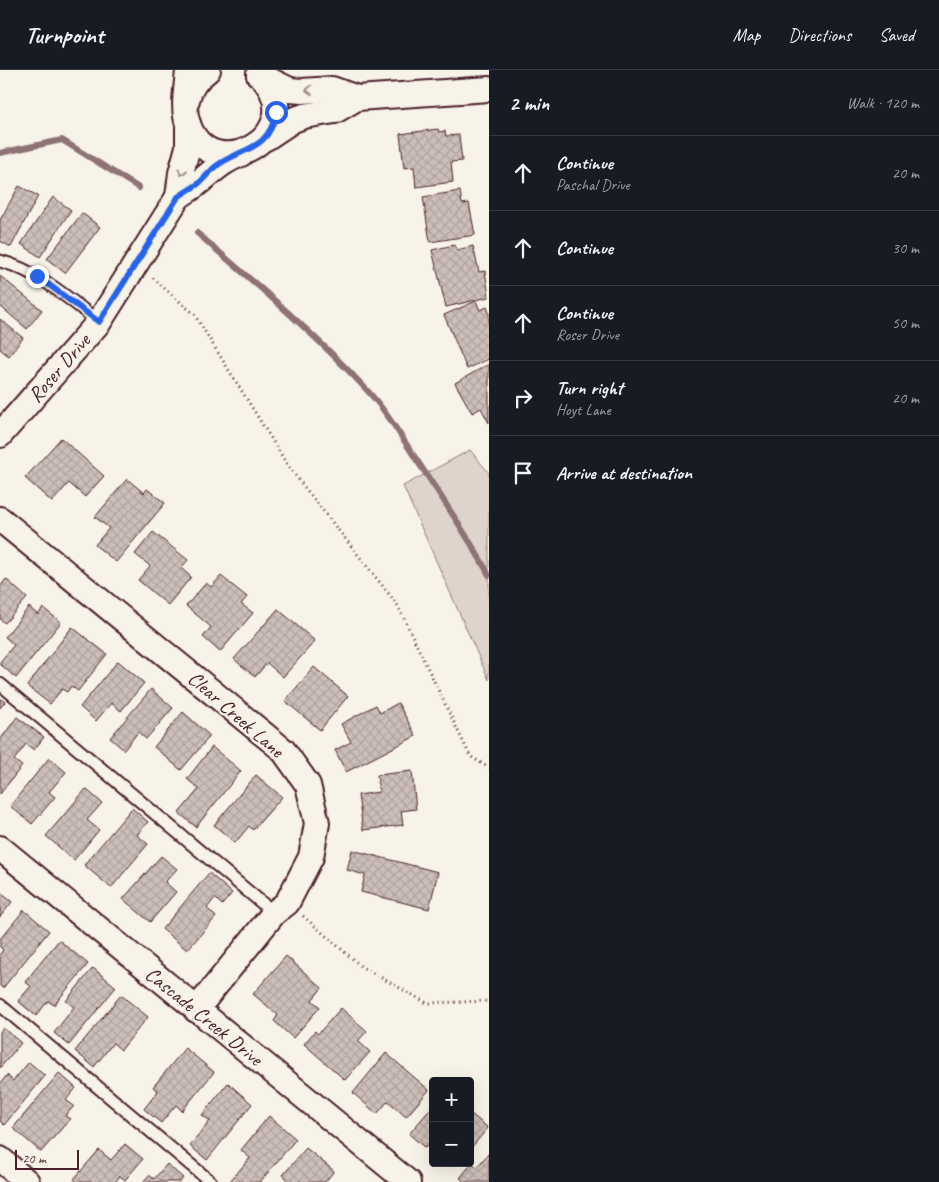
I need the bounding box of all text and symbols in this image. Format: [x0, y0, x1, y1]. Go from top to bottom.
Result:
text: Turnpoint [25, 20, 104, 50]
text: Map [733, 24, 760, 46]
text: Directions [788, 24, 851, 46]
text: Saved [879, 24, 914, 46]
one-way arrow [305, 85, 313, 96]
text: 2 min [509, 90, 549, 116]
text: Walk · 120 m [847, 93, 919, 113]
route start [265, 101, 288, 124]
text: Continue [556, 151, 613, 175]
icon: ahead [509, 159, 537, 187]
text: 20 m [892, 163, 919, 183]
one-way arrow [177, 168, 188, 176]
text: Paschal Drive [556, 175, 630, 195]
icon: ahead [509, 234, 537, 262]
text: Continue [556, 236, 613, 260]
text: 30 m [892, 238, 919, 258]
route end [26, 265, 49, 288]
text: Continue [556, 301, 613, 325]
icon: ahead [509, 309, 537, 337]
text: 50 m [892, 313, 919, 333]
text: Roser Drive [556, 325, 619, 345]
street label: Roser Drive [22, 327, 97, 408]
text: Turn right [556, 376, 623, 400]
icon: right [509, 384, 537, 412]
text: 20 m [892, 388, 919, 408]
text: Hoyt Lane [556, 400, 611, 420]
icon: arrive [509, 459, 537, 487]
text: Arrive at destination [556, 461, 692, 485]
street label: Clear Creek Lane [182, 665, 290, 764]
street label: Cascade Creek Drive [140, 961, 270, 1073]
map controls [429, 1077, 474, 1167]
button: + [429, 1077, 474, 1122]
button: − [429, 1122, 474, 1167]
scale bar [15, 1147, 79, 1170]
text: 20 m [22, 1150, 46, 1167]

